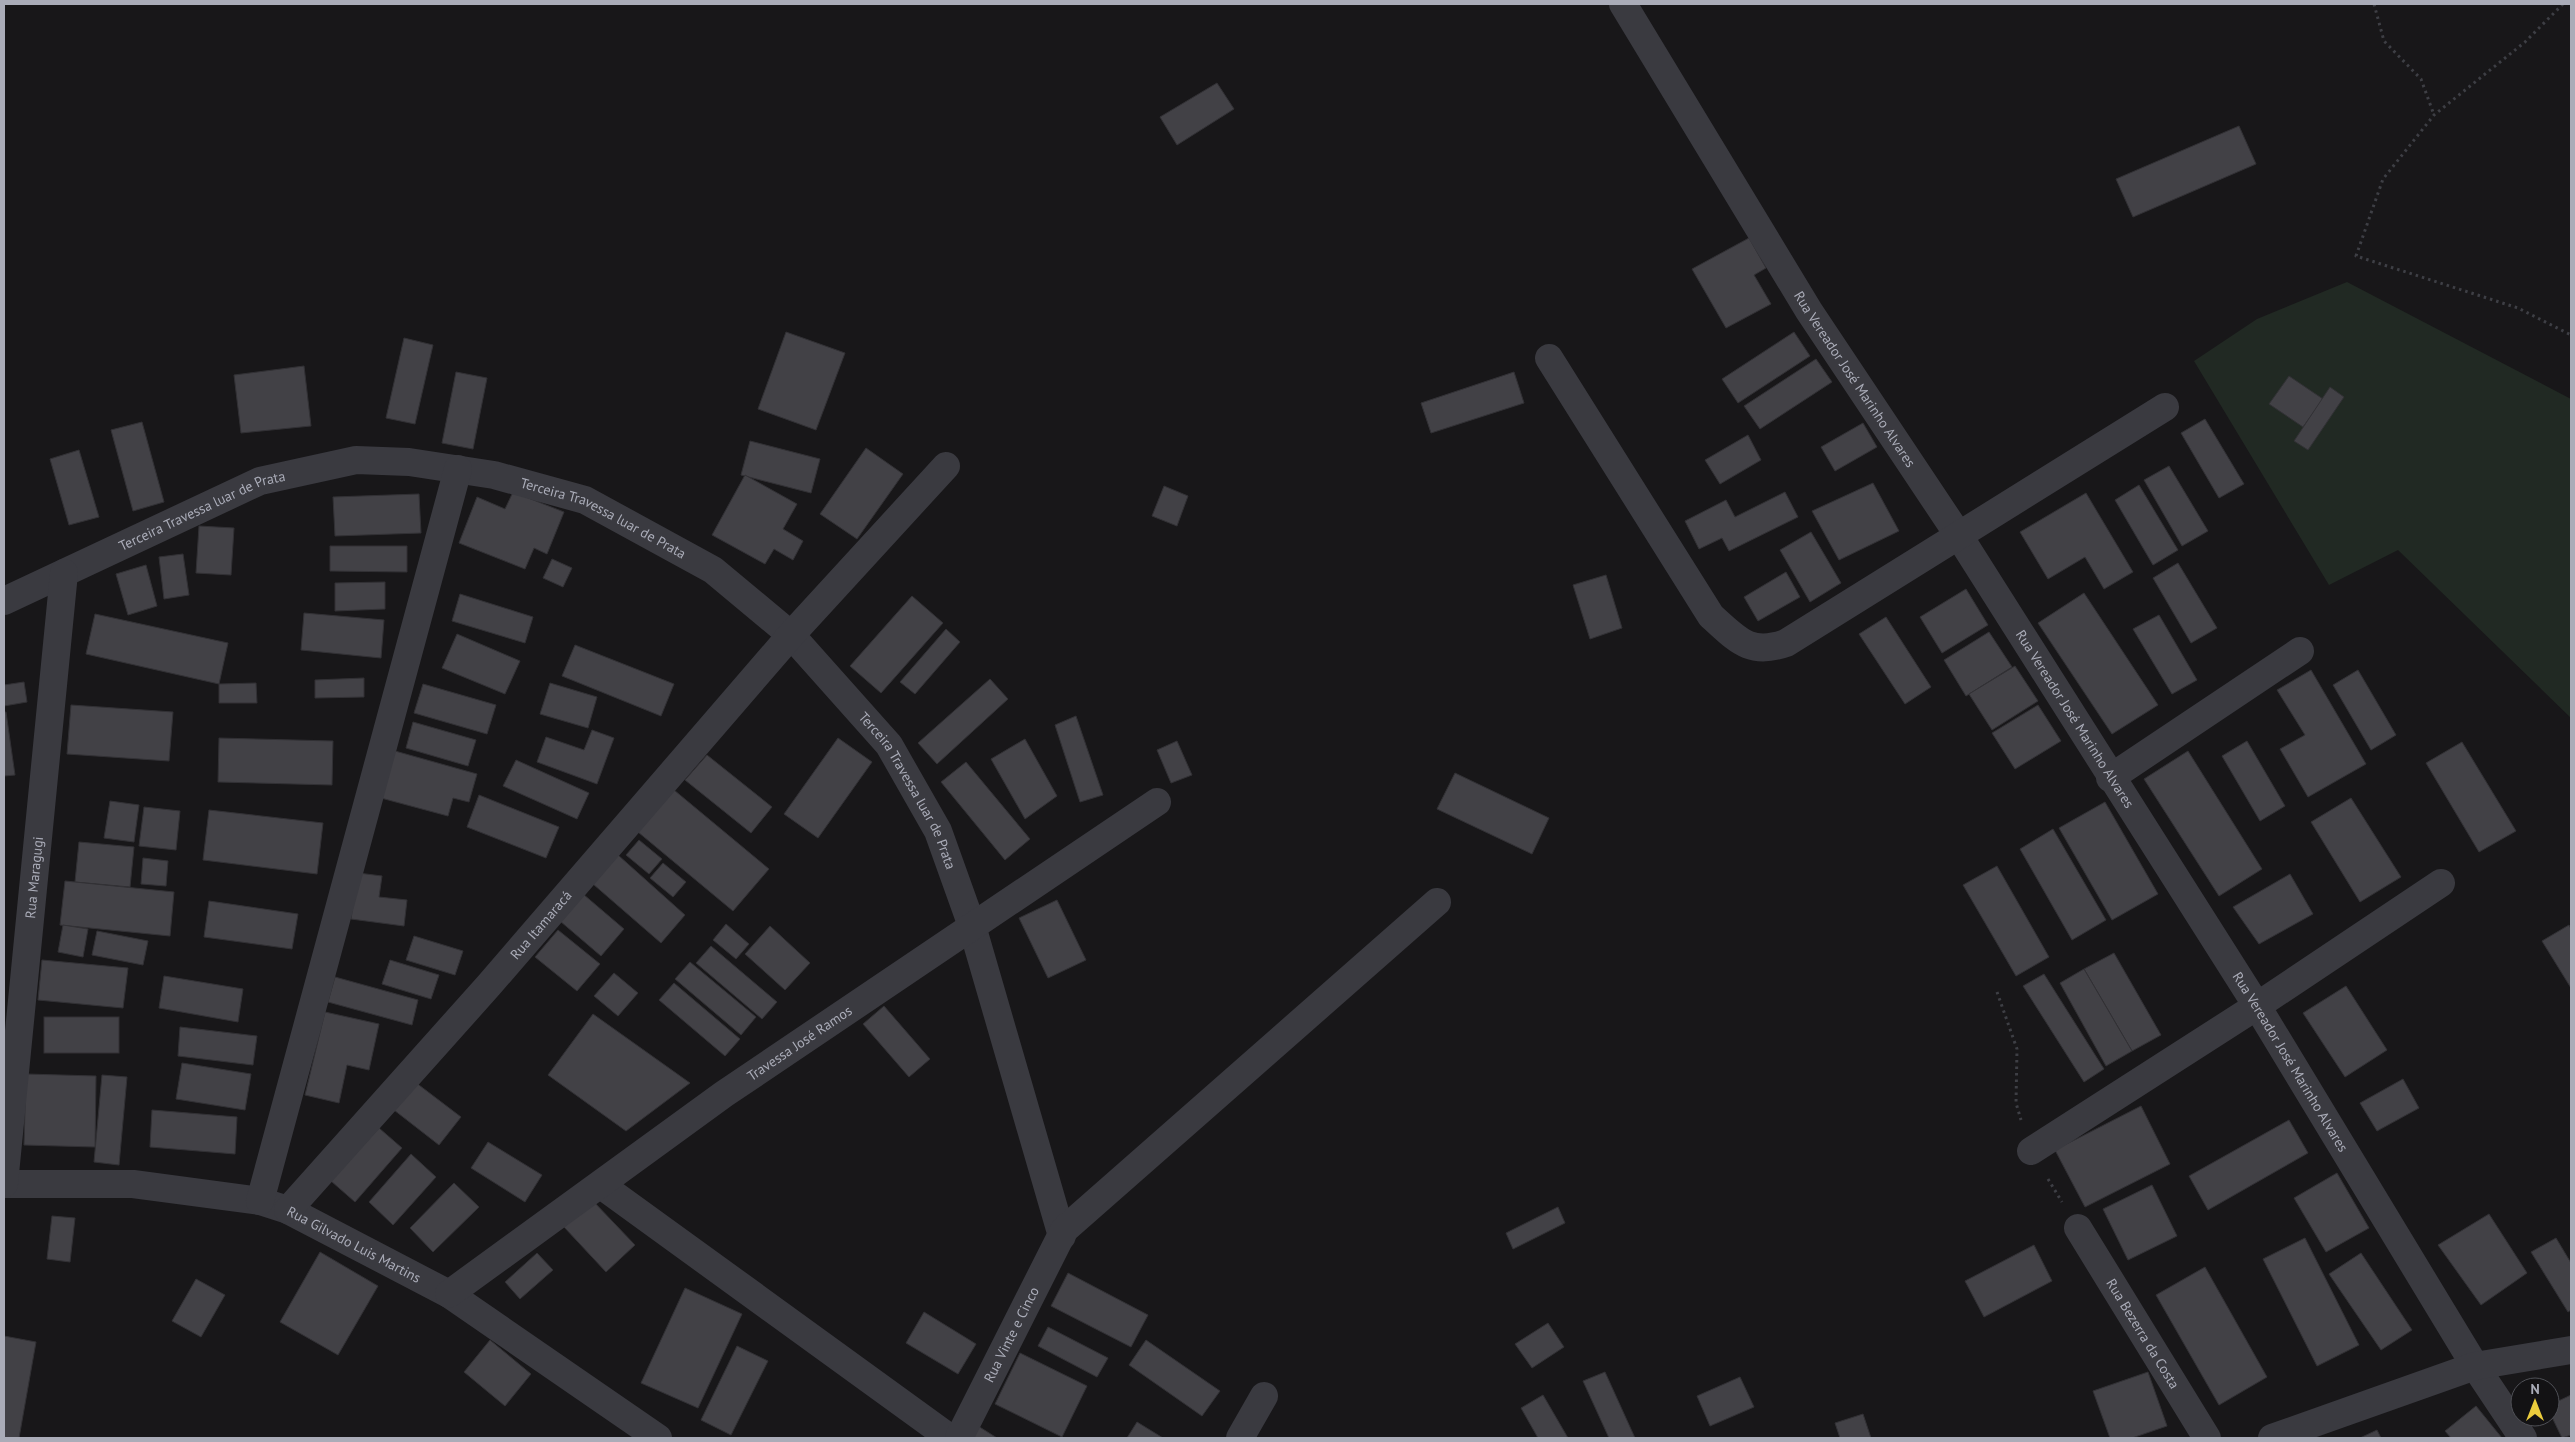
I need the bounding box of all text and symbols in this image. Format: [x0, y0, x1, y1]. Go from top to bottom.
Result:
street label: Rua Vereador José Marinho Alvares [1790, 288, 1920, 471]
street label: Terceira Travessa luar de Prata [116, 467, 287, 555]
street label: Terceira Travessa luar de Prata [518, 474, 689, 563]
street label: Rua Vereador José Marinho Alvares [2012, 626, 2138, 812]
street label: Terceira Travessa luar de Prata [855, 708, 960, 872]
street label: Rua Maragugi [21, 836, 47, 919]
street label: Rua Itamaracá [506, 887, 576, 963]
street label: Rua Vereador José Marinho Alvares [2229, 969, 2352, 1155]
street label: Travessa José Ramos [744, 1001, 855, 1085]
street label: Rua Gilvado Luis Martins [284, 1202, 424, 1287]
street label: Rua Bezerra da Costa [2102, 1275, 2184, 1392]
street label: Rua Vinte e Cinco [980, 1284, 1043, 1385]
north arrow [2510, 1377, 2560, 1427]
text: N [2530, 1380, 2540, 1398]

